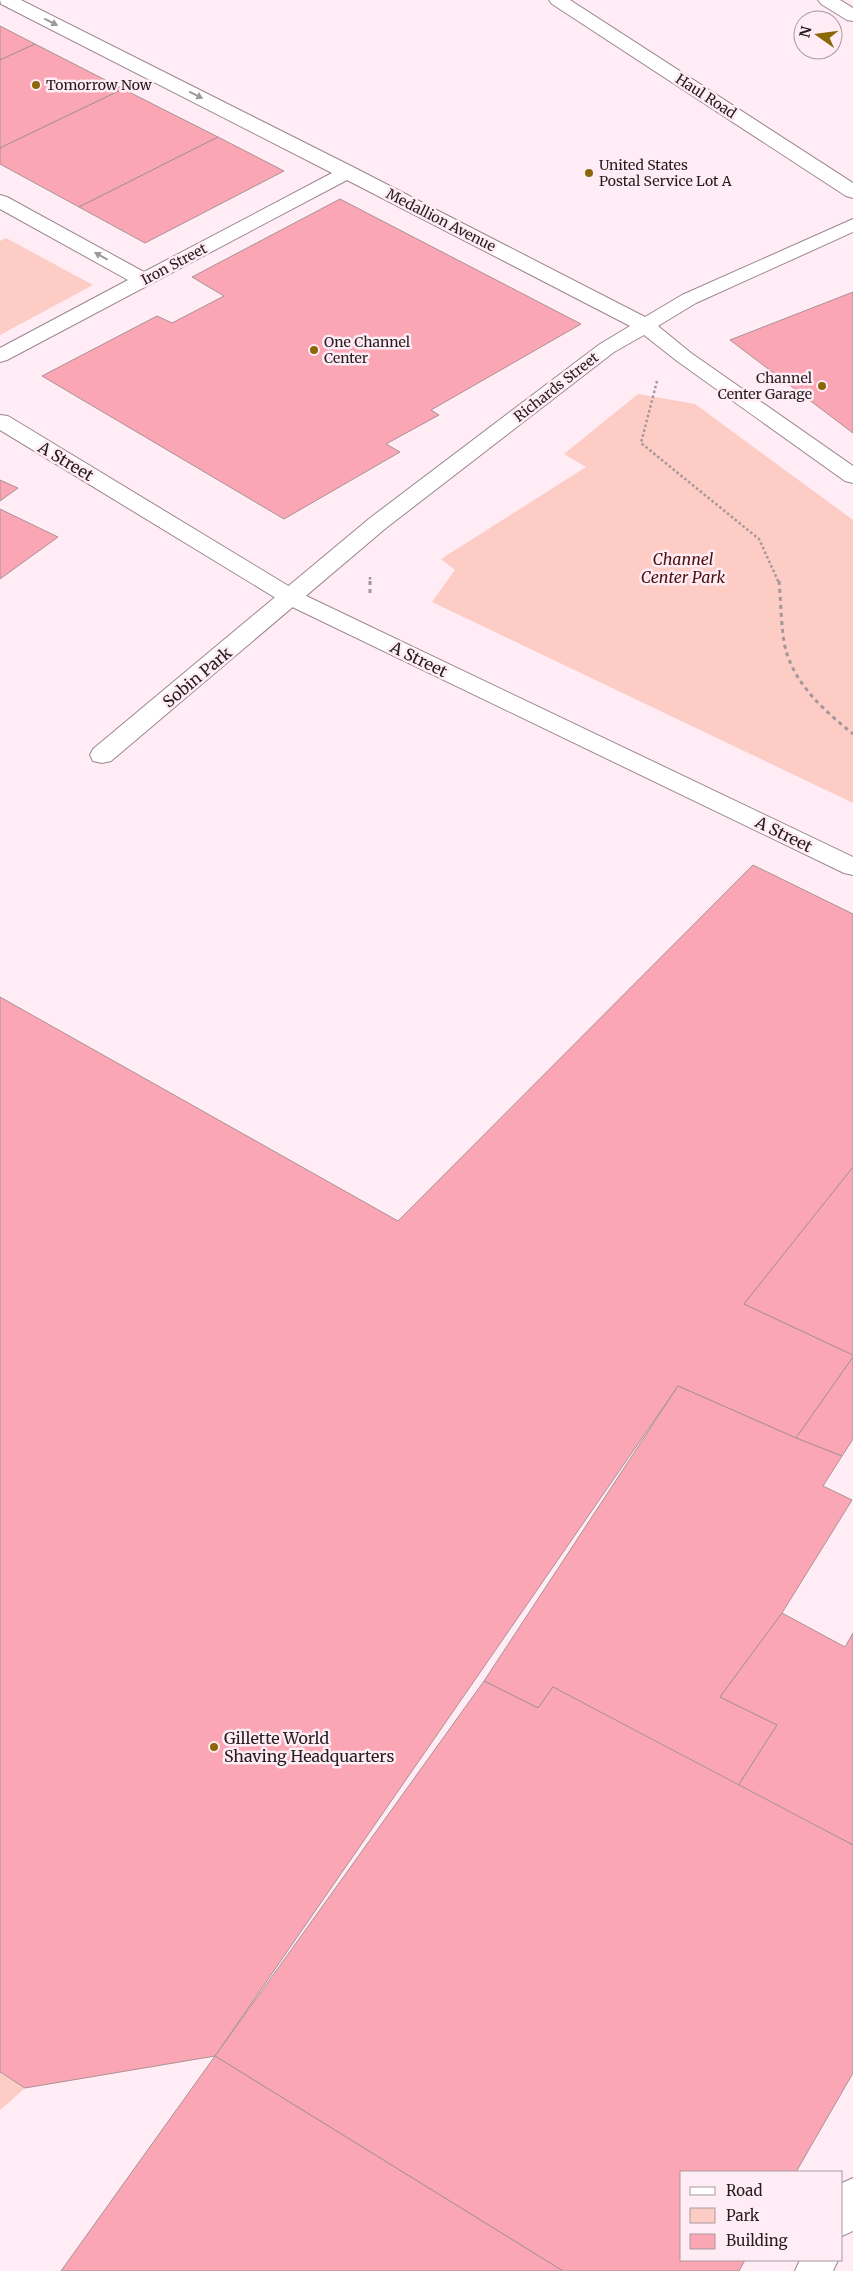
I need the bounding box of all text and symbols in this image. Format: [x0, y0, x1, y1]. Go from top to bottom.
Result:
north arrow [793, 10, 843, 60]
one-way arrow [43, 18, 58, 26]
text: N [795, 24, 815, 39]
street label: Haul Road [672, 70, 740, 123]
place label: Tomorrow Now [46, 76, 152, 94]
marker: Tomorrow Now [30, 79, 42, 91]
one-way arrow [188, 91, 203, 99]
place label: United States Postal Service Lot A [599, 156, 732, 190]
marker: United States Postal Service Lot A [583, 167, 595, 179]
street label: Medallion Avenue [383, 185, 499, 255]
street label: Iron Street [138, 239, 210, 289]
one-way arrow [93, 252, 108, 260]
place label: One Channel Center [324, 333, 411, 367]
marker: One Channel Center [308, 344, 320, 356]
street label: Richards Street [510, 348, 602, 426]
place label: Channel Center Garage [718, 369, 813, 403]
marker: Channel Center Garage [816, 380, 828, 392]
street label: A Street [34, 436, 98, 486]
park label: Channel Center Park [641, 549, 726, 587]
street label: A Street [386, 636, 451, 682]
street label: Sobin Park [159, 642, 236, 712]
street label: A Street [751, 811, 816, 857]
place label: Gillette World Shaving Headquarters [224, 1728, 394, 1766]
marker: Gillette World Shaving Headquarters [208, 1741, 220, 1753]
legend [680, 2171, 843, 2261]
text: Road [726, 2181, 762, 2200]
text: Park [726, 2206, 760, 2225]
text: Building [726, 2231, 788, 2250]

